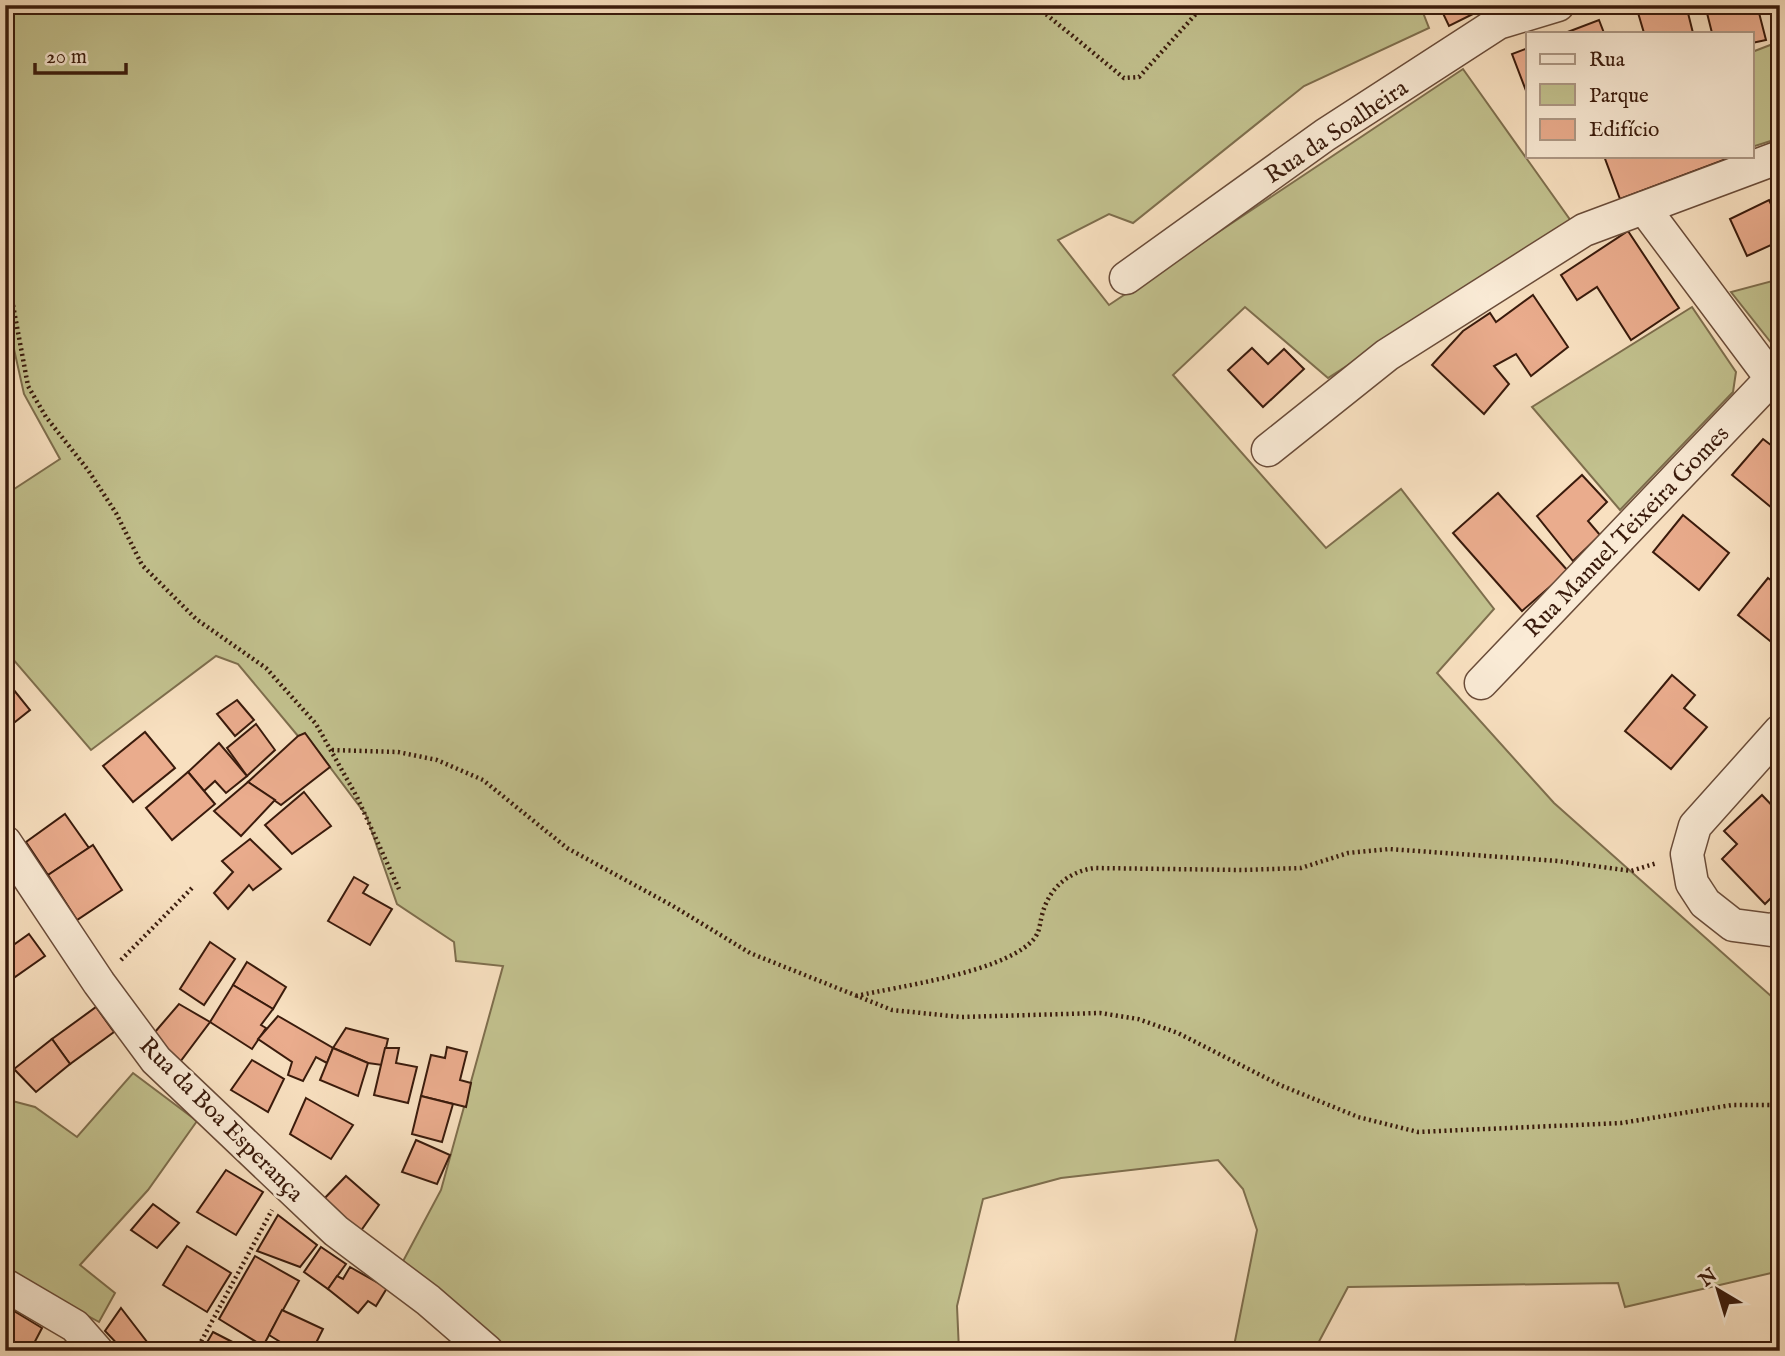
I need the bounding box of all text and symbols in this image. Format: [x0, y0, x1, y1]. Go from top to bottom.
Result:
scale bar [35, 32, 126, 76]
legend [1526, 32, 1754, 158]
text: 20 m [46, 44, 87, 71]
text: Rua [1589, 47, 1626, 74]
street label: Rua da Soalheira [1259, 73, 1415, 192]
text: Parque [1589, 83, 1649, 110]
text: Edifício [1589, 117, 1659, 144]
street label: Rua Manuel Teixeira Gomes [1518, 419, 1737, 645]
street label: Rua da Boa Esperança [132, 1031, 310, 1210]
north arrow [1684, 1254, 1754, 1324]
text: N [1694, 1263, 1723, 1293]

